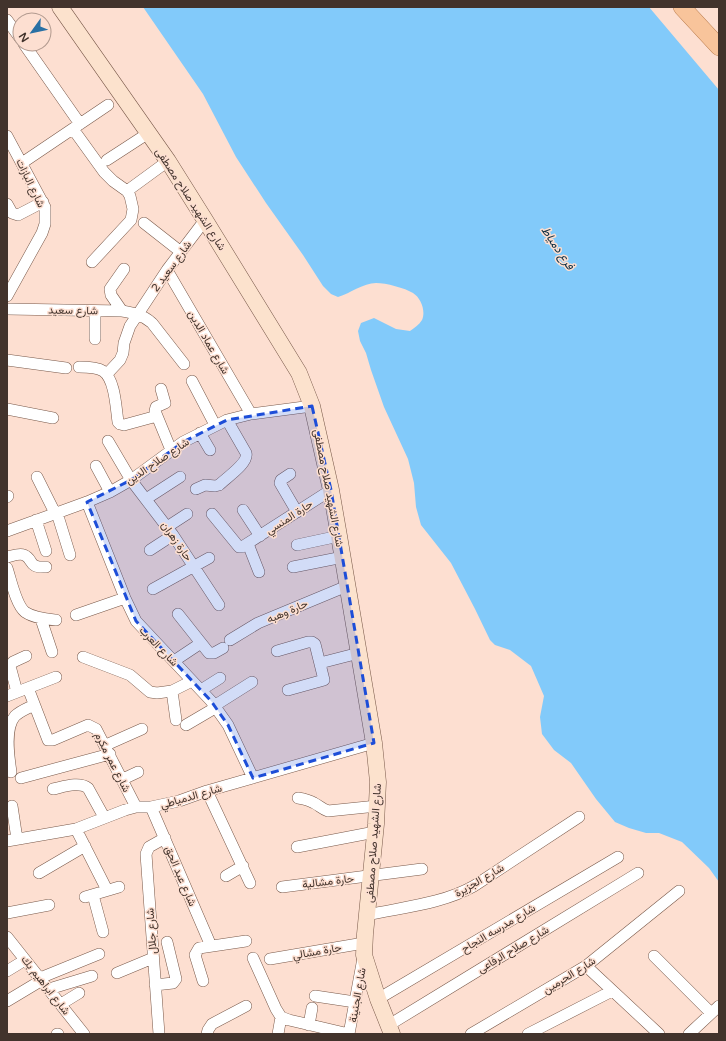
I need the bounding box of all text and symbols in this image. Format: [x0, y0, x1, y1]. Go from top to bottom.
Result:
north arrow [12, 12, 52, 52]
text: N [16, 30, 32, 44]
street label: شارع الشهيد صلاح مصطفى [152, 146, 229, 254]
street label: شارع البازات [12, 157, 48, 210]
water label: فرع دمياط [537, 224, 578, 274]
street label: شارع سعيد 2 [149, 238, 195, 295]
street label: شارع سعيد [48, 304, 98, 318]
street label: شارع عماد الدين [184, 308, 232, 377]
street label: شارع الشهيد صلاح مصطفى [310, 428, 346, 549]
street label: شارع صلاح الدين [123, 435, 193, 488]
street label: حارة المنسي [263, 497, 317, 540]
street label: حارة زهران [158, 519, 195, 564]
street label: حارة وهبه [265, 597, 310, 626]
street label: شارع العرب [136, 624, 181, 670]
street label: شارع عمر مكرم [91, 730, 133, 795]
street label: شارع الدمياطي [159, 781, 225, 814]
street label: شارع الشهيد صلاح مصطفى [363, 783, 385, 903]
street label: شارع عبد الحق [161, 844, 199, 909]
street label: شارع الجزيرة [452, 861, 507, 901]
street label: حارة مشالية [301, 872, 355, 891]
street label: شارع مدرسه النجاح [459, 901, 538, 956]
street label: شارع جلال [143, 907, 161, 954]
street label: شارع صلاح الرفاعى [475, 923, 552, 977]
street label: حارة مشالي [292, 941, 343, 965]
street label: شارع ابراهيم بك [18, 953, 73, 1018]
street label: شارع الحرمين [540, 954, 599, 998]
street label: شارع الجنينة [346, 966, 370, 1024]

